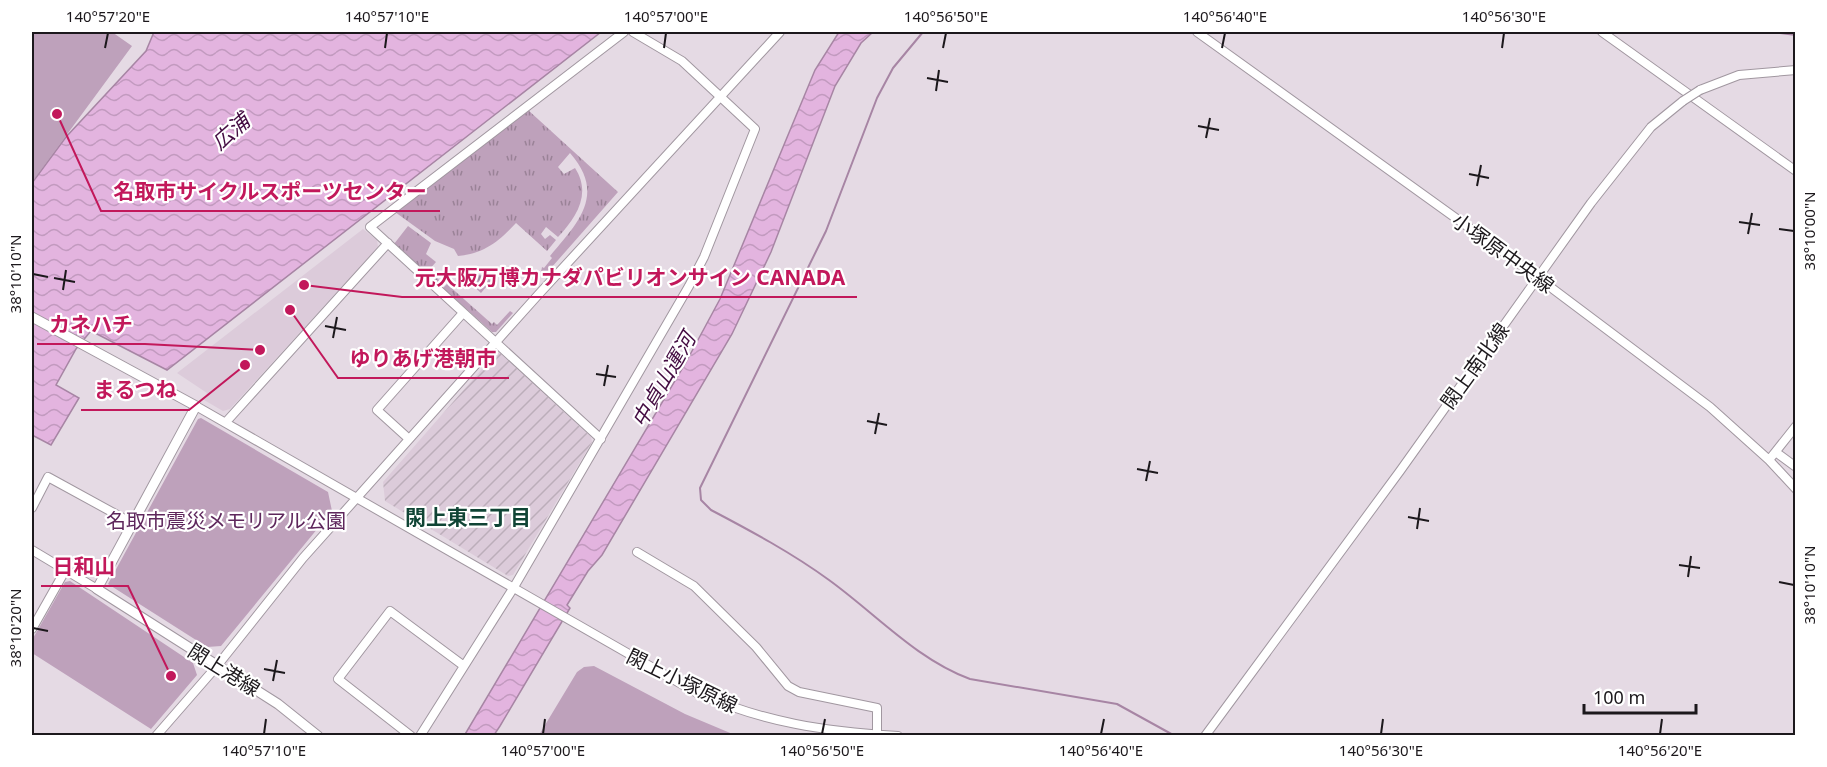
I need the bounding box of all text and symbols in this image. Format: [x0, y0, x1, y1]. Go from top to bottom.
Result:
text: 140°57'20"E [66, 6, 150, 26]
text: 140°57'10"E [345, 6, 429, 26]
text: 140°57'00"E [624, 6, 708, 26]
text: 140°56'50"E [904, 6, 988, 26]
text: 140°56'40"E [1183, 6, 1267, 26]
text: 140°56'30"E [1462, 6, 1546, 26]
water label: 広浦 [205, 105, 258, 156]
callout: 名取市サイクルスポーツセンター [101, 172, 440, 211]
text: 名取市サイクルスポーツセンター [113, 177, 427, 205]
text: 38°10'00"N [1799, 192, 1819, 270]
street label: 小塚原中央線 [1447, 206, 1560, 299]
text: 38°10'10"N [5, 235, 25, 313]
callout: 元大阪万博カナダパビリオンサイン CANADA [402, 258, 857, 297]
text: 元大阪万博カナダパビリオンサイン CANADA [415, 263, 846, 291]
callout: カネハチ [37, 305, 145, 344]
text: カネハチ [49, 310, 133, 338]
street label: 閖上南北線 [1434, 317, 1515, 414]
water label: 中貞山運河 [625, 324, 704, 432]
callout: ゆりあげ港朝市 [338, 339, 509, 378]
text: ゆりあげ港朝市 [350, 344, 497, 372]
callout: まるつね [81, 371, 189, 410]
text: まるつね [93, 375, 177, 403]
district label: 閖上東三丁目 [405, 503, 531, 531]
park label: 名取市震災メモリアル公園 [106, 507, 346, 534]
text: 38°10'10"N [1799, 546, 1819, 624]
callout: 日和山 [41, 547, 128, 586]
text: 日和山 [53, 552, 116, 580]
text: 38°10'20"N [5, 589, 25, 667]
street label: 閖上港線 [183, 637, 265, 702]
street label: 閖上小塚原線 [622, 642, 742, 719]
scale bar [1584, 677, 1696, 715]
text: 100 m [1593, 685, 1645, 709]
text: 140°57'10"E [222, 740, 306, 760]
text: 140°57'00"E [501, 740, 585, 760]
text: 140°56'50"E [780, 740, 864, 760]
text: 140°56'40"E [1059, 740, 1143, 760]
text: 140°56'30"E [1339, 740, 1423, 760]
text: 140°56'20"E [1618, 740, 1702, 760]

